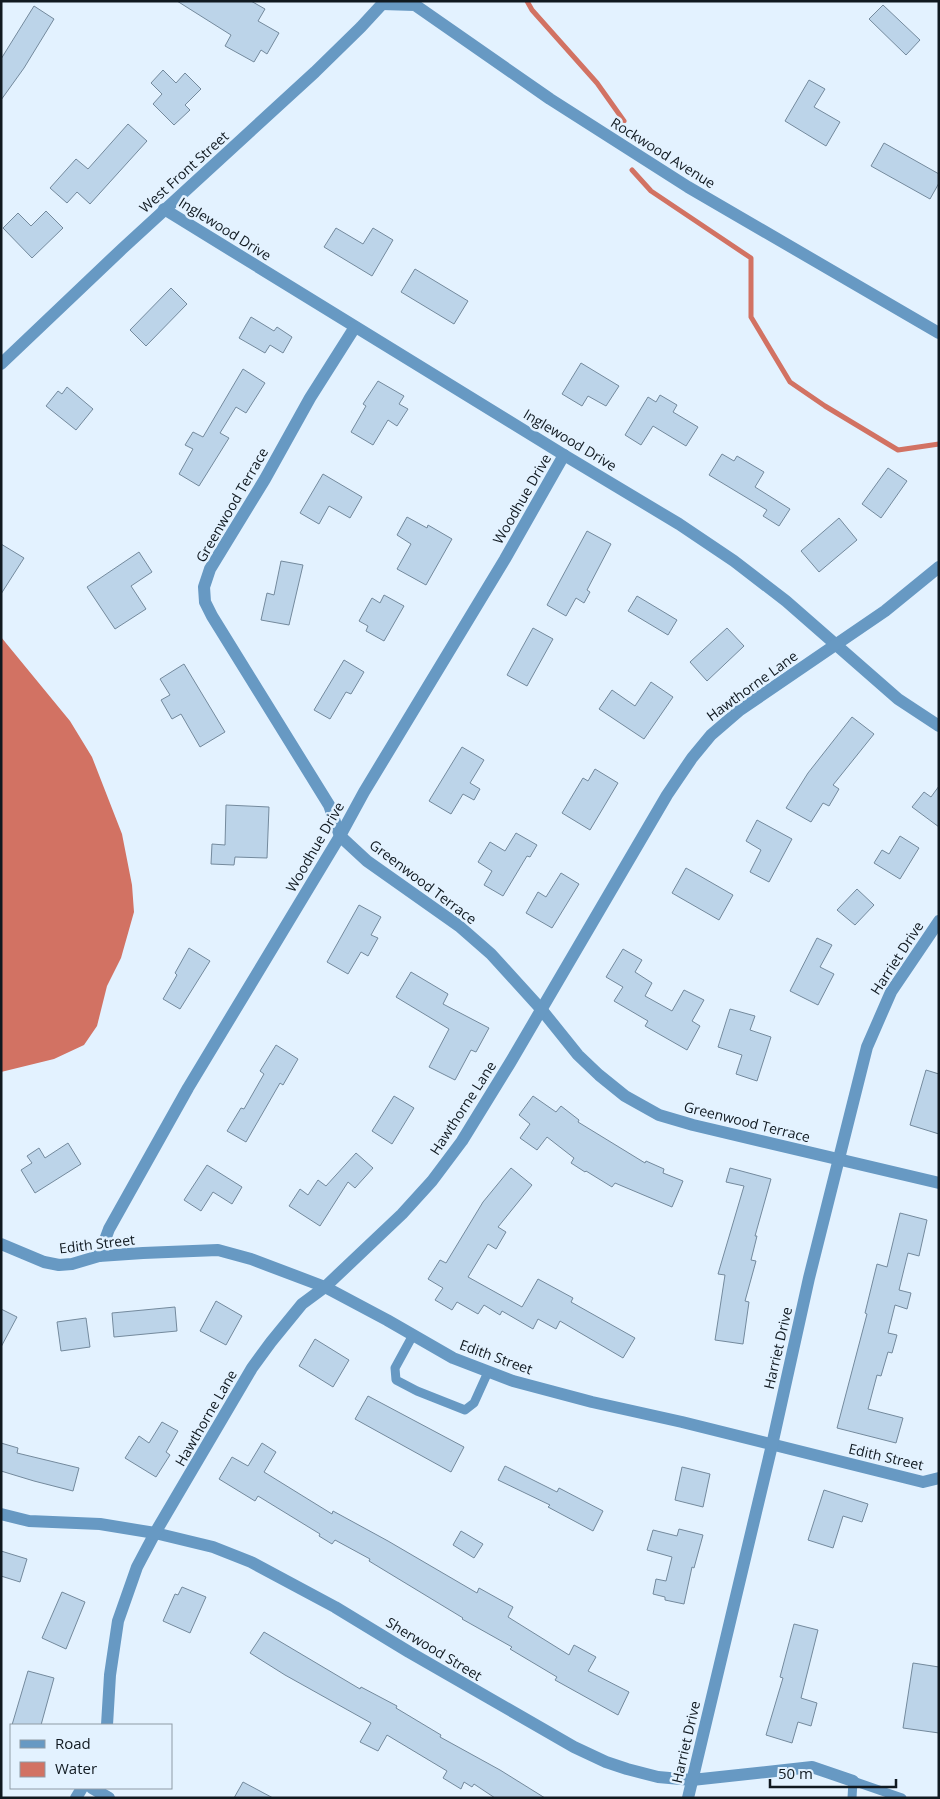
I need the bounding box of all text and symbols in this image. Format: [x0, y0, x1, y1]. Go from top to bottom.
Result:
street label: Rockwood Avenue [607, 113, 719, 192]
street label: West Front Street [135, 127, 232, 217]
street label: Inglewood Drive [175, 193, 275, 265]
street label: Inglewood Drive [520, 404, 621, 475]
street label: Greenwood Terrace [191, 444, 272, 566]
street label: Woodhue Drive [488, 450, 555, 547]
street label: Hawthorne Lane [702, 646, 801, 725]
street label: Woodhue Drive [281, 798, 348, 895]
street label: Greenwood Terrace [366, 835, 481, 928]
street label: Harriet Drive [866, 917, 927, 998]
street label: Hawthorne Lane [425, 1057, 500, 1158]
street label: Greenwood Terrace [682, 1097, 812, 1146]
street label: Edith Street [58, 1229, 136, 1258]
street label: Harriet Drive [759, 1305, 796, 1391]
street label: Edith Street [457, 1335, 535, 1378]
street label: Hawthorne Lane [170, 1366, 241, 1469]
street label: Edith Street [847, 1439, 925, 1474]
street label: Sherwood Street [383, 1612, 486, 1685]
street label: Harriet Drive [667, 1699, 704, 1785]
legend [10, 1724, 172, 1789]
text: Road [55, 1733, 91, 1753]
scale bar [770, 1756, 896, 1788]
text: Water [55, 1758, 97, 1778]
text: 50 m [778, 1763, 813, 1783]

